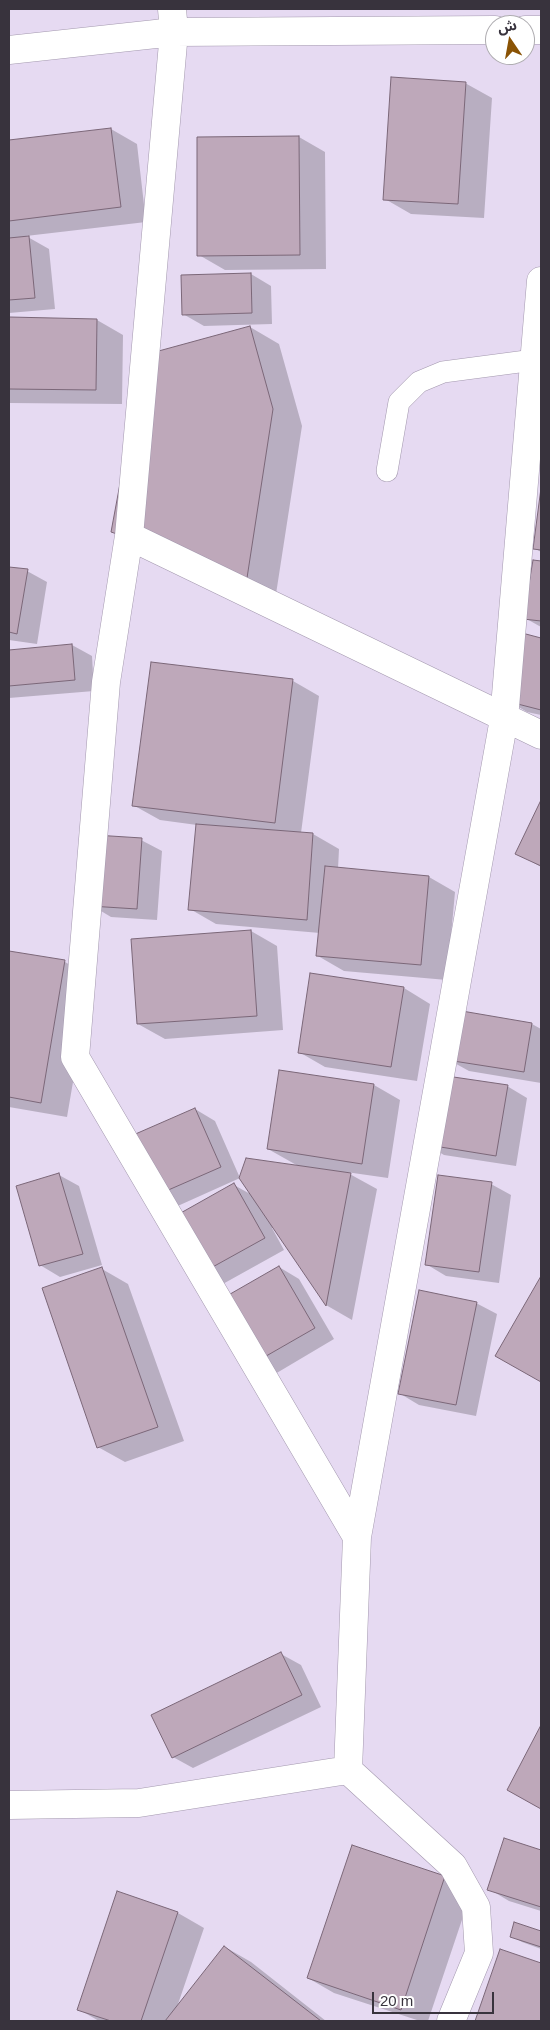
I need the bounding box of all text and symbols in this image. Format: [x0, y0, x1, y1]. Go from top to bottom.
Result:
north arrow [485, 15, 535, 65]
text: ش [496, 16, 518, 36]
scale bar [375, 1982, 498, 2014]
text: 20 m [380, 1992, 413, 2009]

